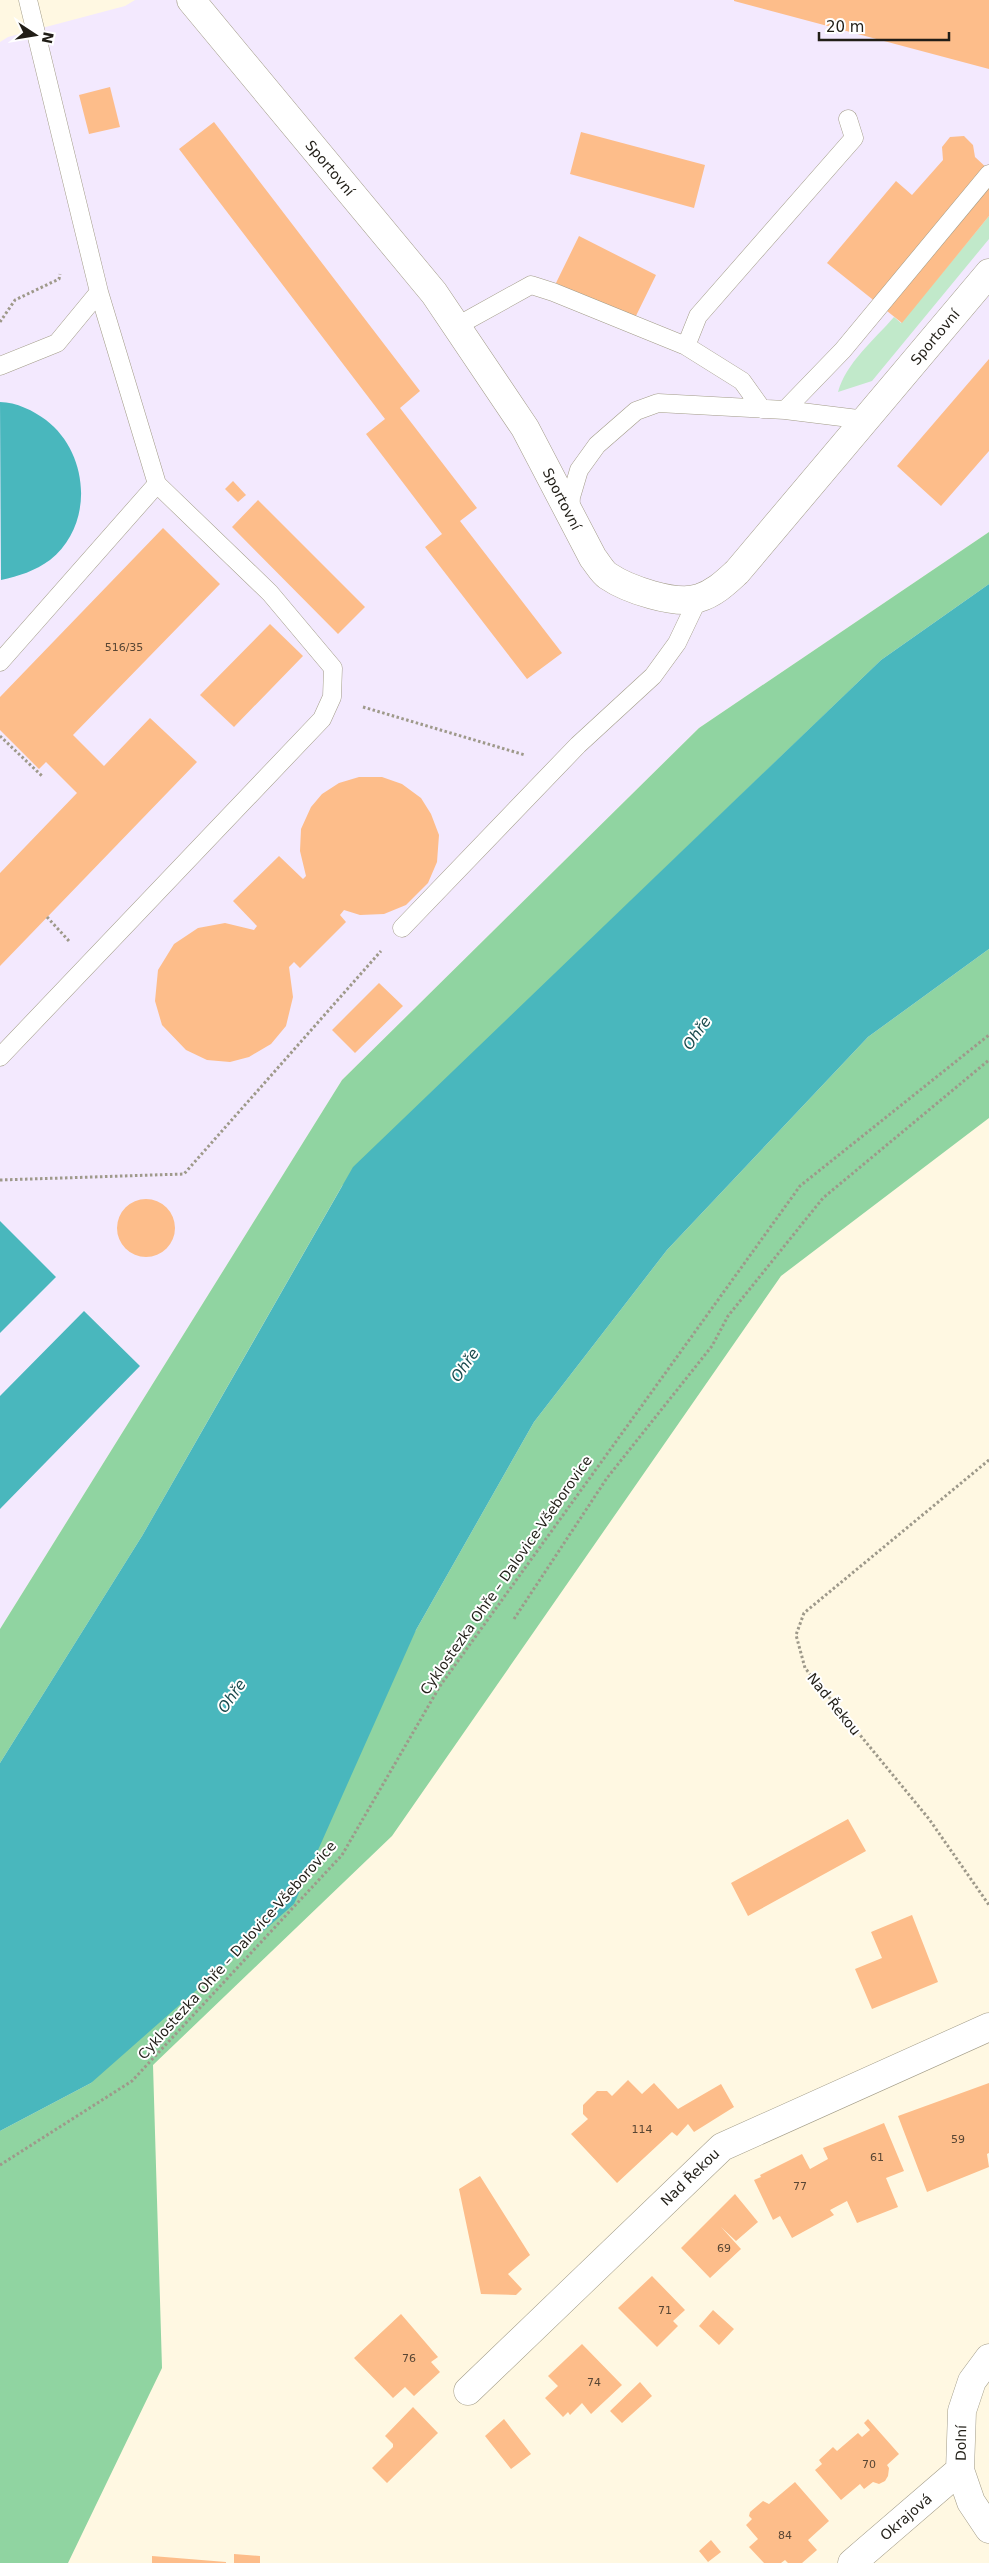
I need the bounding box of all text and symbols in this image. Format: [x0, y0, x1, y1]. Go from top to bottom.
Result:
north arrow [10, 10, 60, 60]
scale bar [819, 10, 949, 42]
text: 20 m [826, 18, 864, 36]
text: N [39, 30, 57, 45]
street label: Sportovní [302, 137, 358, 200]
street label: Sportovní [907, 305, 963, 368]
street label: Sportovní [540, 465, 585, 534]
house number: 516/35 [105, 641, 143, 654]
water label: Ohře [679, 1013, 715, 1053]
water label: Ohře [447, 1345, 483, 1385]
street label: Cyklostezka Ohře – Dalovice-Všeborovice [417, 1452, 595, 1698]
street label: Nad Řekou [804, 1670, 864, 1738]
water label: Ohře [214, 1676, 250, 1716]
street label: Cyklostezka Ohře – Dalovice-Všeborovice [135, 1838, 339, 2062]
house number: 114 [632, 2123, 653, 2136]
house number: 59 [951, 2133, 965, 2146]
street label: Nad Řekou [657, 2145, 723, 2209]
house number: 61 [870, 2151, 884, 2164]
house number: 77 [793, 2180, 807, 2193]
house number: 69 [717, 2242, 731, 2255]
house number: 71 [658, 2304, 672, 2317]
house number: 76 [402, 2352, 416, 2365]
house number: 74 [587, 2376, 601, 2389]
street label: Dolní [953, 2424, 969, 2461]
house number: 70 [862, 2458, 876, 2471]
street label: Okrajová [877, 2490, 935, 2544]
house number: 84 [778, 2529, 792, 2542]

